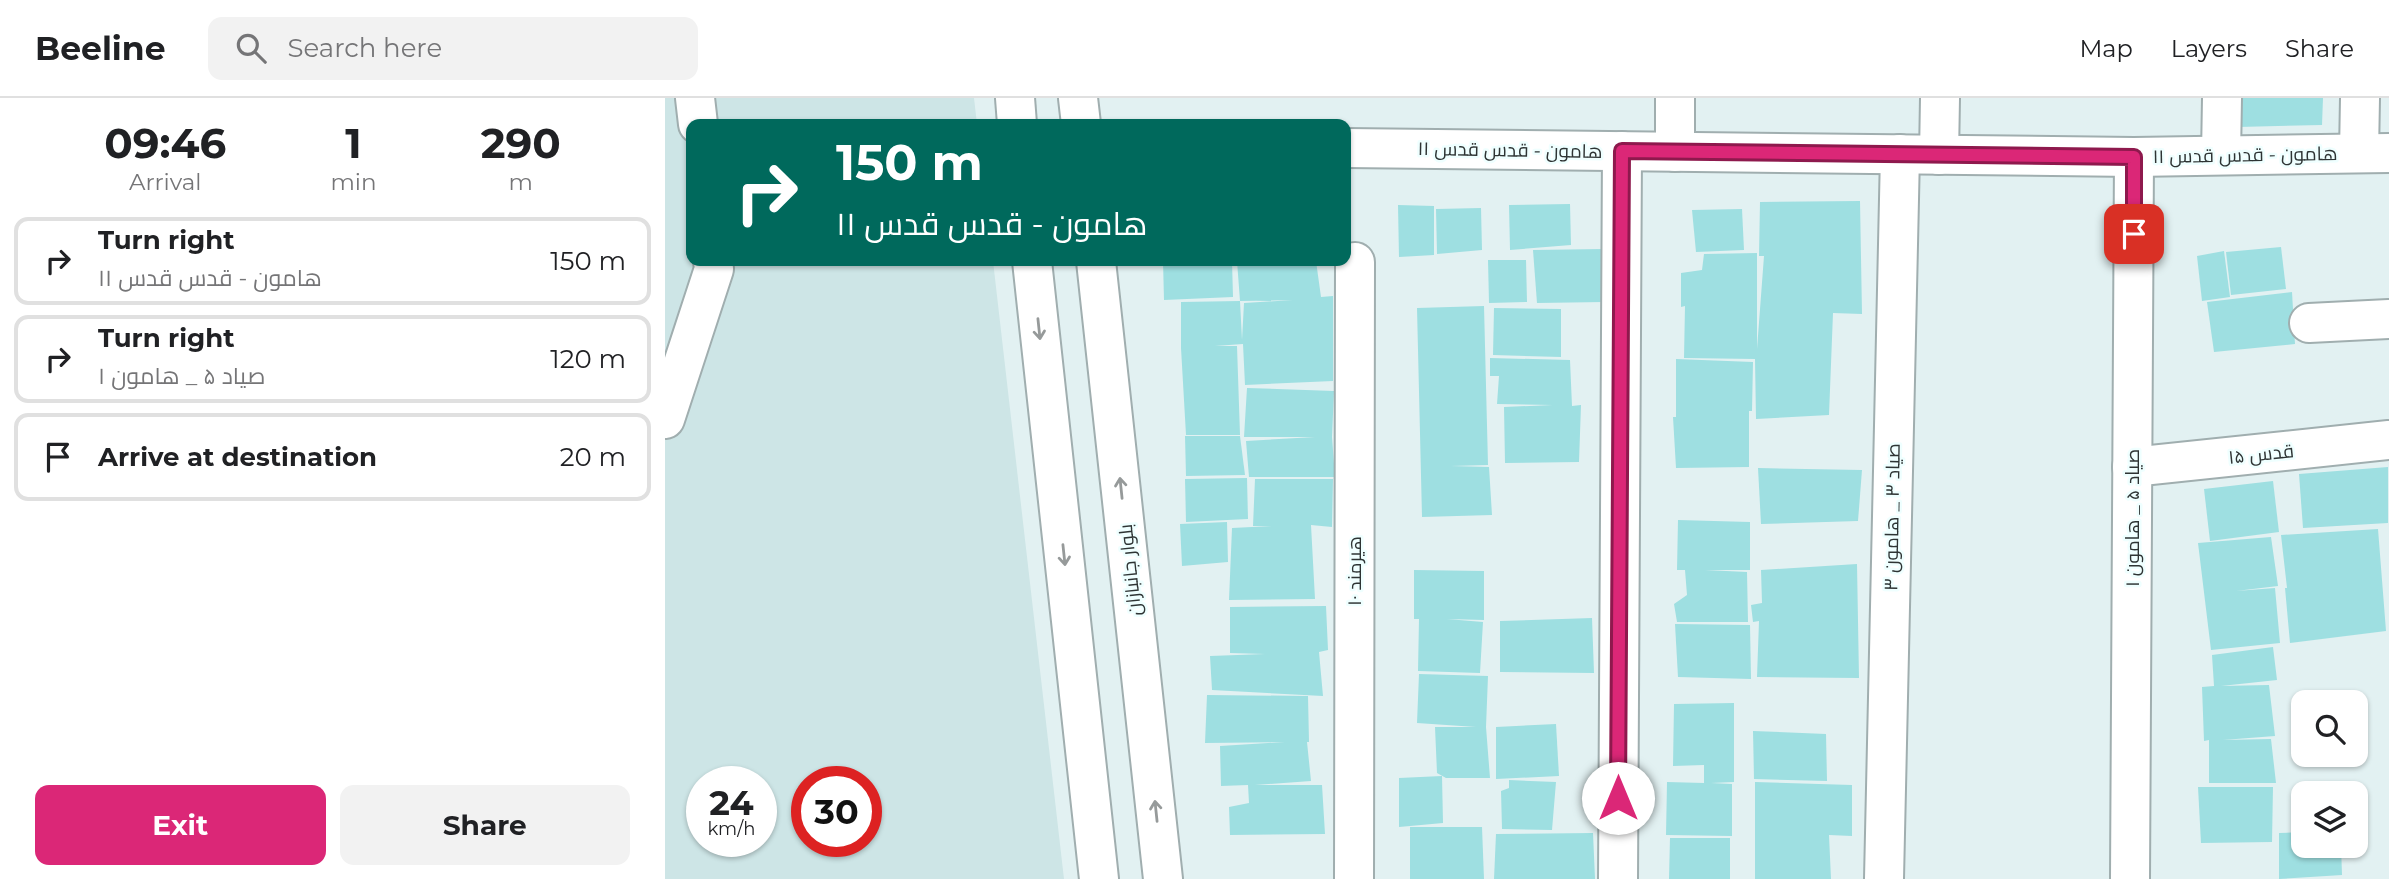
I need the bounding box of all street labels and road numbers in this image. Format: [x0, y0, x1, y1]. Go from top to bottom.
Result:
street label: هامون - قدس قدس ۱۱ [1417, 137, 1603, 163]
street label: هامون - قدس قدس ۱۱ [2152, 142, 2338, 168]
street label: قدس ۱۵ [2227, 439, 2295, 469]
street label: صیاد ۳ _ هامون ۳ [1879, 443, 1905, 591]
street label: صیاد ۵ _ هامون ۱ [2121, 449, 2144, 587]
street label: بلوار جانبازان [1114, 523, 1146, 617]
street label: هیرمند ۱۰ [1343, 536, 1366, 606]

